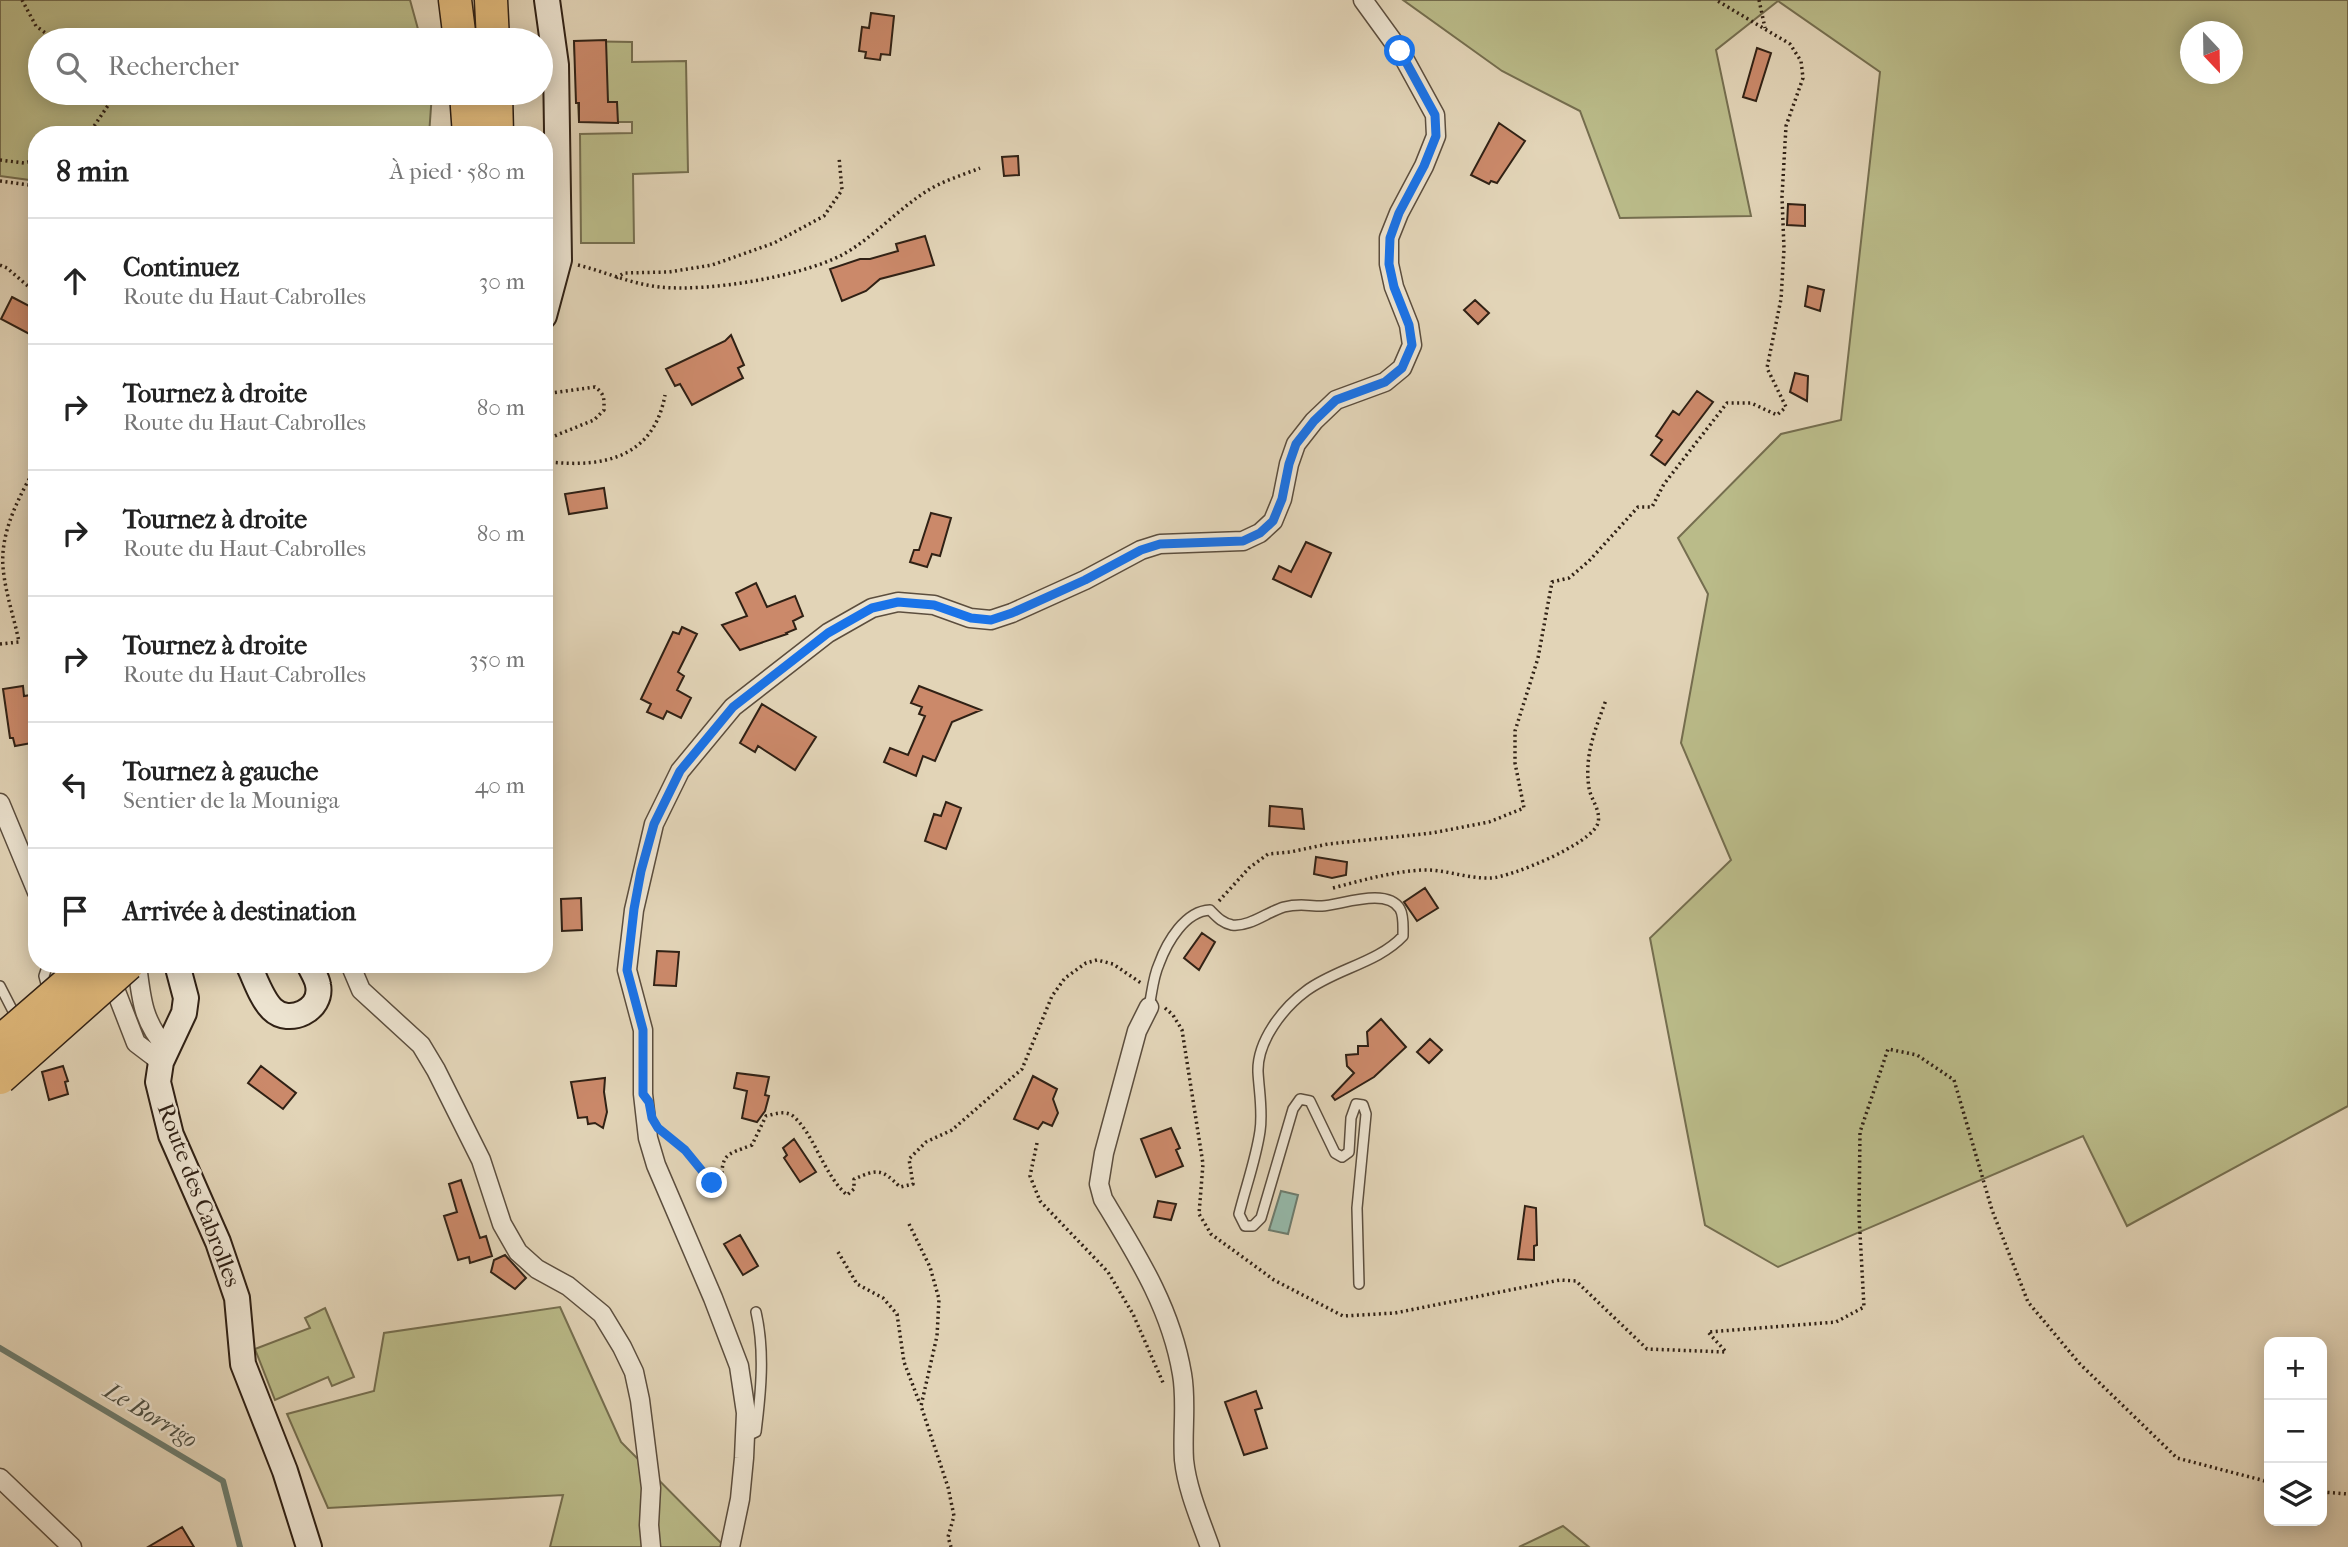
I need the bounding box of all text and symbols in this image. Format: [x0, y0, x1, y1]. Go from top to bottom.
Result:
north arrow [2180, 21, 2243, 84]
search box [28, 28, 553, 105]
route start [1384, 35, 1415, 66]
icon: search [52, 48, 90, 86]
text: Rechercher [108, 51, 239, 82]
text: 8 min [56, 154, 129, 189]
text: À pied · 580 m [390, 158, 525, 185]
text: Continuez [123, 252, 239, 283]
icon: ahead [56, 262, 94, 300]
text: 30 m [479, 268, 525, 295]
text: Route du Haut-Cabrolles [123, 283, 366, 310]
text: Tournez à droite [123, 378, 307, 409]
icon: right [56, 388, 94, 426]
text: 80 m [477, 394, 525, 421]
text: Route du Haut-Cabrolles [123, 409, 366, 436]
text: Tournez à droite [123, 504, 307, 535]
icon: right [56, 514, 94, 552]
text: 80 m [477, 520, 525, 547]
text: Route du Haut-Cabrolles [123, 535, 366, 562]
text: Tournez à droite [123, 630, 307, 661]
icon: right [56, 640, 94, 678]
text: 350 m [469, 646, 525, 673]
text: Route du Haut-Cabrolles [123, 661, 366, 688]
text: Tournez à gauche [123, 756, 318, 787]
icon: left [56, 766, 94, 804]
text: 40 m [475, 772, 525, 799]
text: Sentier de la Mouniga [123, 787, 339, 814]
icon: arrive [56, 892, 94, 930]
text: Arrivée à destination [123, 896, 356, 927]
street label: Route des Cabrolles [152, 1100, 246, 1290]
route end [696, 1167, 727, 1198]
map controls [2264, 1337, 2327, 1526]
button: + [2264, 1337, 2327, 1400]
water label: Le Borrigo [98, 1375, 203, 1454]
button: − [2264, 1400, 2327, 1463]
button: layers [2264, 1463, 2327, 1526]

